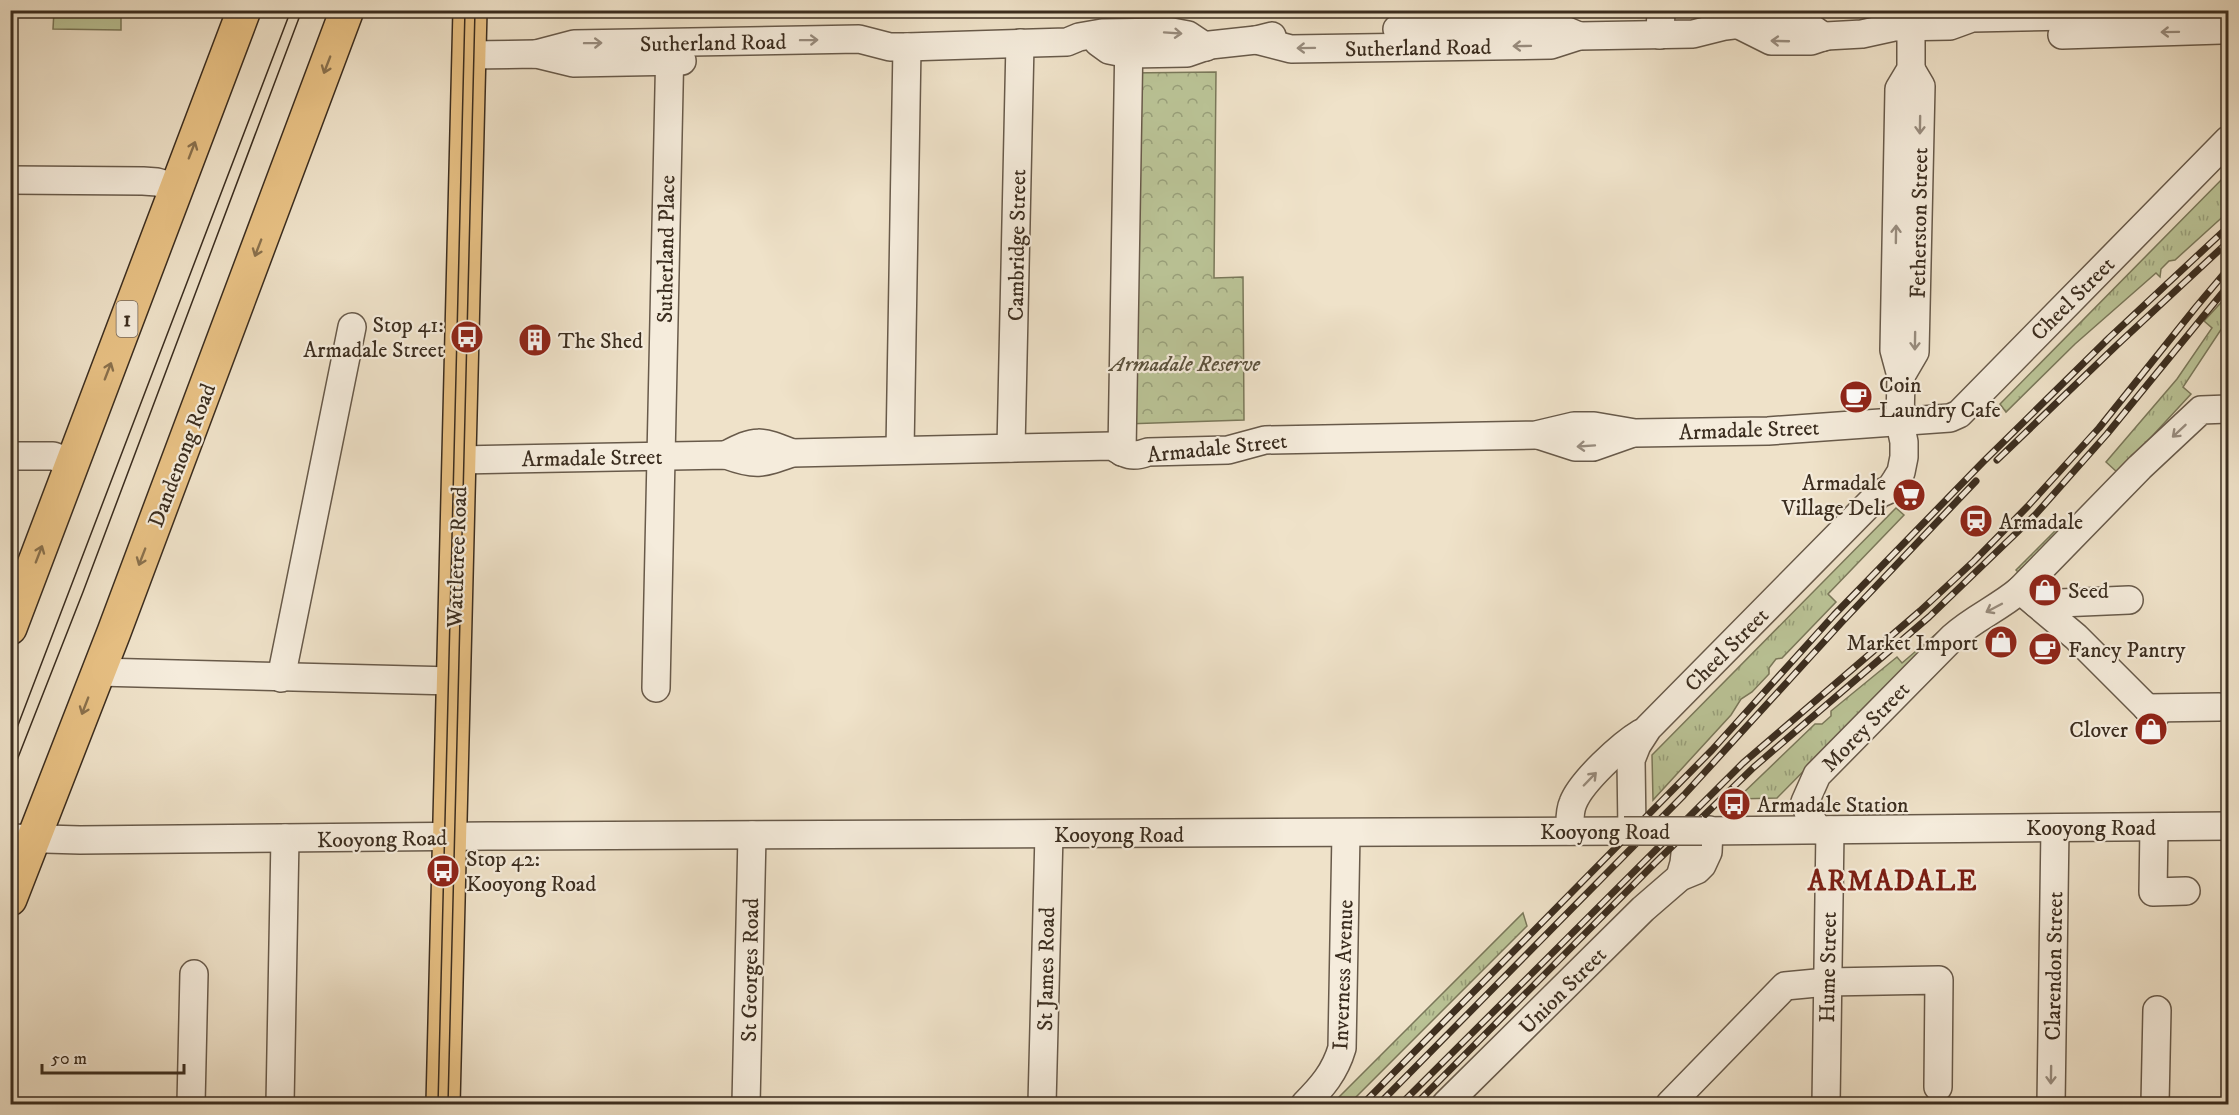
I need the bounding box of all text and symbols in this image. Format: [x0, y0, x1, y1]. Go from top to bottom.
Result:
one-way arrow [1162, 27, 1182, 38]
one-way arrow [2161, 27, 2181, 38]
street label: Sutherland Road [640, 29, 787, 58]
one-way arrow [799, 34, 819, 46]
street label: Sutherland Road [1345, 34, 1492, 63]
one-way arrow [1770, 35, 1790, 47]
one-way arrow [583, 38, 603, 49]
one-way arrow [1513, 40, 1533, 51]
one-way arrow [1297, 43, 1317, 54]
one-way arrow [320, 55, 331, 74]
one-way arrow [1914, 114, 1926, 134]
one-way arrow [187, 141, 198, 159]
street label: Fetherston Street [1905, 147, 1934, 299]
street label: Cambridge Street [1003, 169, 1032, 321]
street label: Sutherland Place [652, 175, 681, 323]
one-way arrow [1890, 225, 1902, 245]
one-way arrow [252, 238, 263, 257]
street label: Cheel Street [2025, 251, 2121, 347]
road number: 1 [116, 301, 138, 337]
place label: Stop 41: Armadale Street [303, 312, 444, 364]
bus stop icon: Stop 41: Armadale Street [449, 319, 485, 355]
building icon: The Shed [517, 322, 553, 358]
place label: The Shed [558, 328, 643, 355]
one-way arrow [1909, 330, 1921, 350]
park label: Armadale Reserve [1107, 351, 1260, 378]
one-way arrow [103, 362, 114, 381]
place label: Coin Laundry Cafe [1879, 372, 2001, 424]
cafe icon: Coin Laundry Cafe [1838, 379, 1874, 415]
street label: Dandenong Road [143, 380, 222, 531]
street label: Armadale Street [1678, 415, 1820, 446]
one-way arrow [2171, 424, 2186, 439]
street label: Armadale Street [1146, 428, 1289, 469]
one-way arrow [1576, 441, 1596, 452]
street label: Armadale Street [521, 444, 663, 473]
place label: Armadale Village Deli [1781, 470, 1886, 522]
supermarket icon: Armadale Village Deli [1891, 477, 1927, 513]
street label: Wattletree Road [442, 486, 473, 629]
station icon: Armadale [1958, 503, 1994, 539]
place label: Armadale [1999, 509, 2083, 536]
one-way arrow [34, 545, 45, 563]
one-way arrow [136, 547, 147, 566]
shop icon: Seed [2027, 572, 2063, 608]
place label: Seed [2068, 578, 2109, 605]
street label: Cheel Street [1679, 602, 1775, 698]
one-way arrow [1985, 603, 2003, 614]
shop icon: Market Import [1983, 624, 2019, 660]
place label: Market Import [1846, 630, 1978, 657]
cafe icon: Fancy Pantry [2027, 631, 2063, 667]
place label: Fancy Pantry [2068, 637, 2186, 664]
street label: Morey Street [1816, 676, 1916, 778]
one-way arrow [79, 697, 90, 715]
shop icon: Clover [2133, 711, 2169, 747]
place label: Clover [2069, 717, 2129, 744]
one-way arrow [1583, 772, 1597, 787]
bus stop icon: Armadale Station [1716, 786, 1752, 822]
place label: Armadale Station [1757, 792, 1909, 819]
street label: Kooyong Road [2026, 815, 2156, 842]
street label: Kooyong Road [1540, 819, 1670, 846]
street label: Kooyong Road [1054, 822, 1184, 849]
street label: Kooyong Road [317, 825, 447, 854]
place label: Stop 42: Kooyong Road [466, 846, 596, 898]
bus stop icon: Stop 42: Kooyong Road [425, 853, 461, 889]
district label: ARMADALE [1807, 864, 1978, 899]
street label: Clarendon Street [2040, 891, 2069, 1041]
street label: St Georges Road [736, 898, 765, 1042]
street label: Inverness Avenue [1327, 899, 1360, 1051]
street label: St James Road [1032, 907, 1061, 1031]
street label: Hume Street [1814, 911, 1843, 1023]
street label: Union Street [1514, 942, 1612, 1040]
scale bar [42, 1037, 184, 1075]
text: 50 m [51, 1048, 87, 1070]
one-way arrow [2045, 1065, 2057, 1085]

